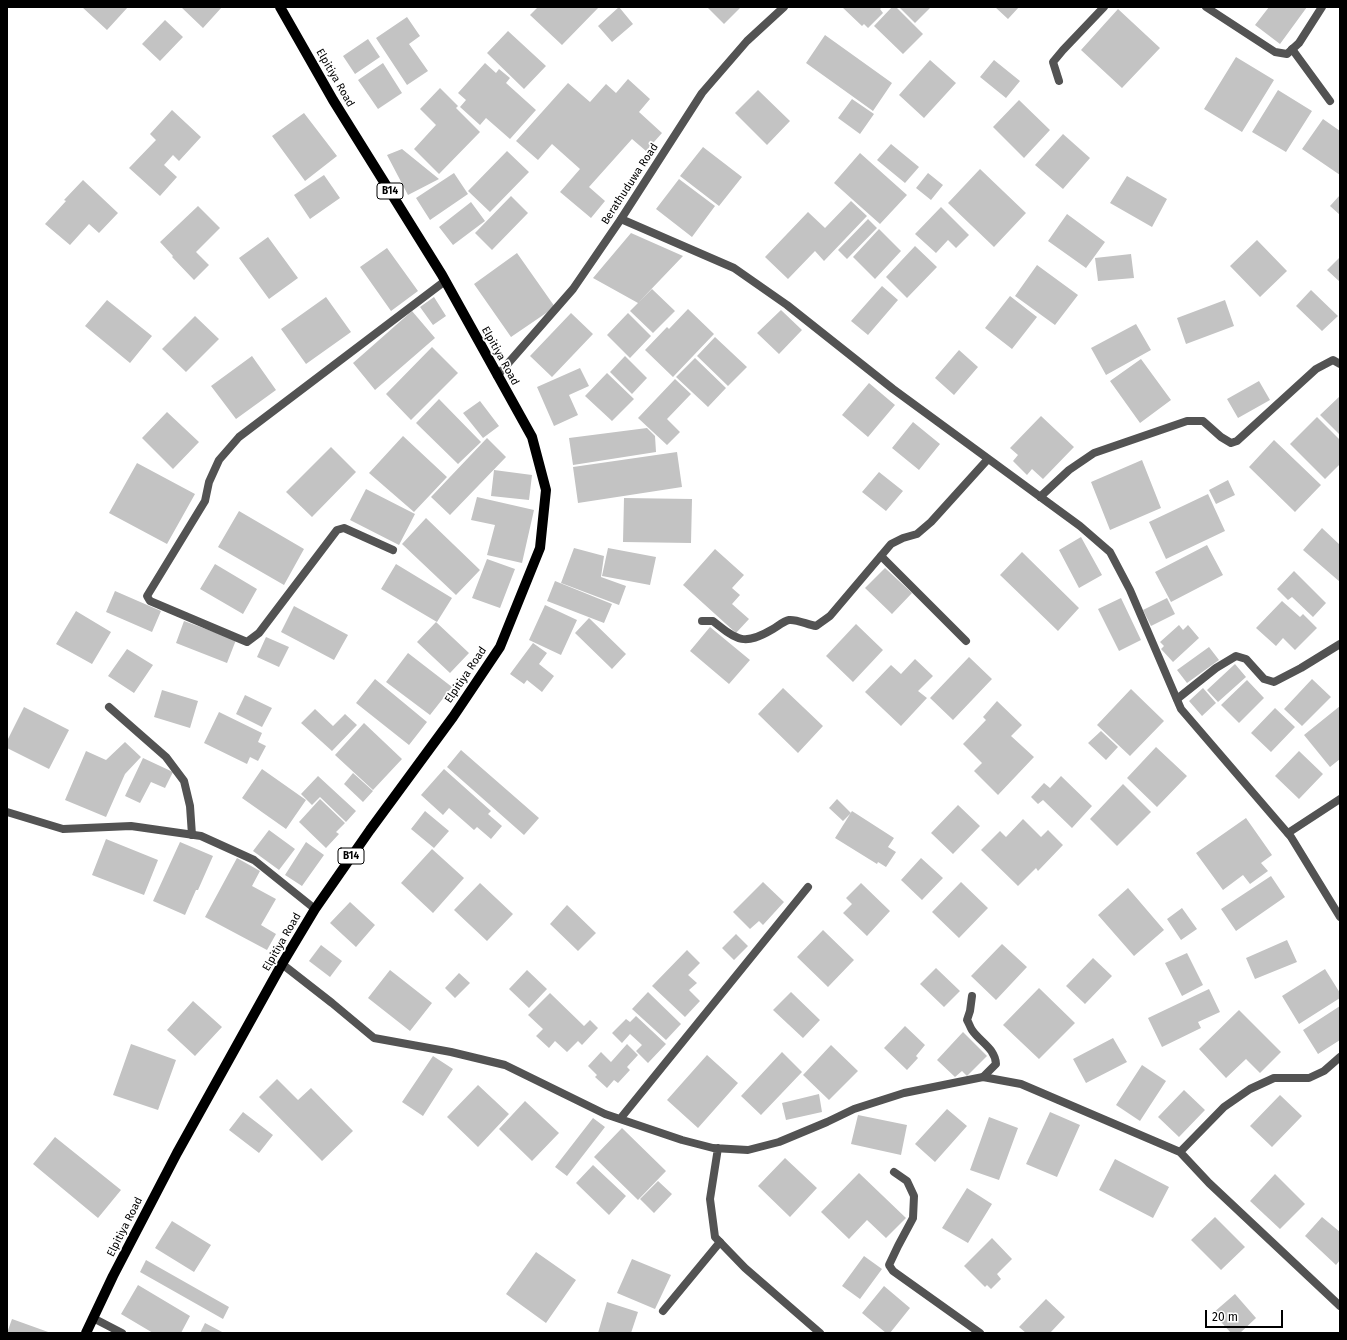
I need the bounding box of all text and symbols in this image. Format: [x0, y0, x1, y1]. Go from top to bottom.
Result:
street label: Elpitiya Road [313, 46, 357, 110]
street label: Berathuduwa Road [599, 141, 661, 227]
road number: B14 [377, 183, 403, 199]
street label: Elpitiya Road [478, 324, 522, 388]
street label: Elpitiya Road [442, 644, 490, 706]
road number: B14 [338, 848, 364, 864]
street label: Elpitiya Road [260, 910, 304, 974]
street label: Elpitiya Road [104, 1195, 146, 1259]
scale bar [1207, 1302, 1285, 1328]
text: 20 m [1212, 1310, 1238, 1324]

